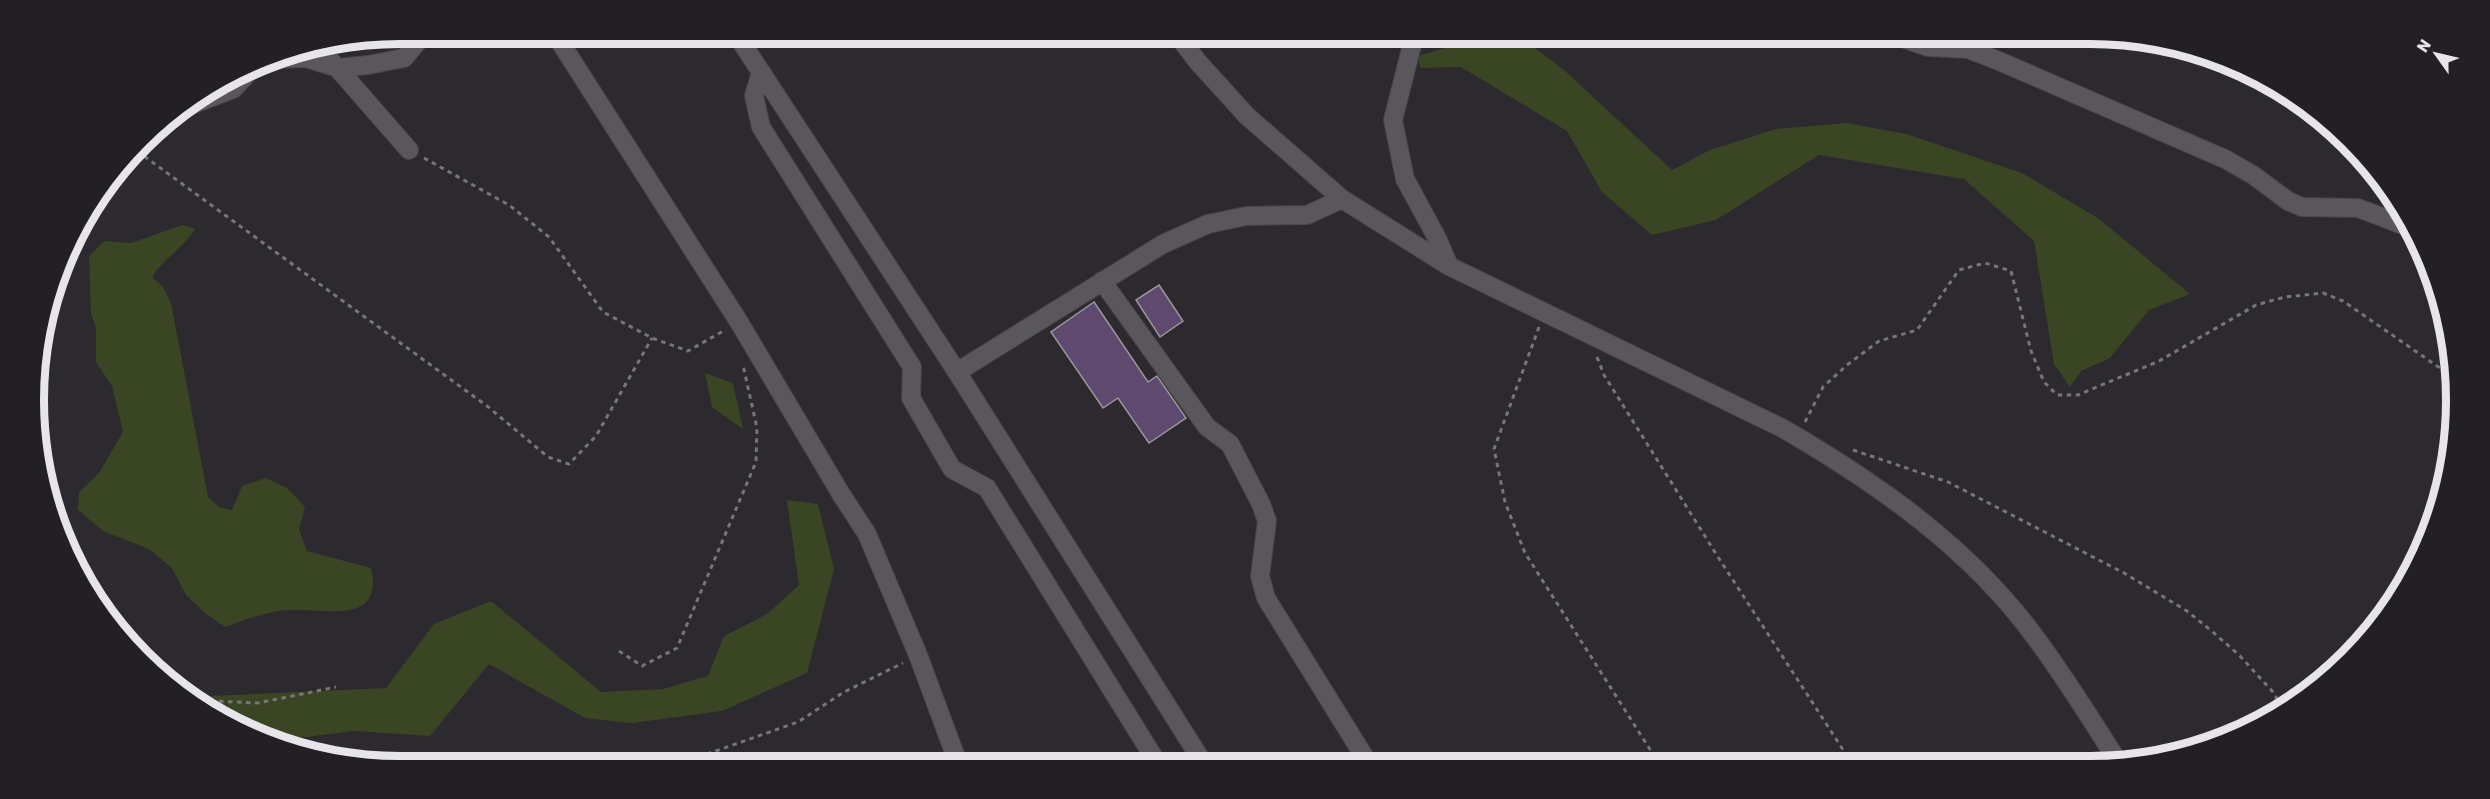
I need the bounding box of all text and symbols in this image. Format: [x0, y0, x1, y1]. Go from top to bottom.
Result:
north arrow [2406, 24, 2466, 84]
text: N [2413, 36, 2435, 56]

